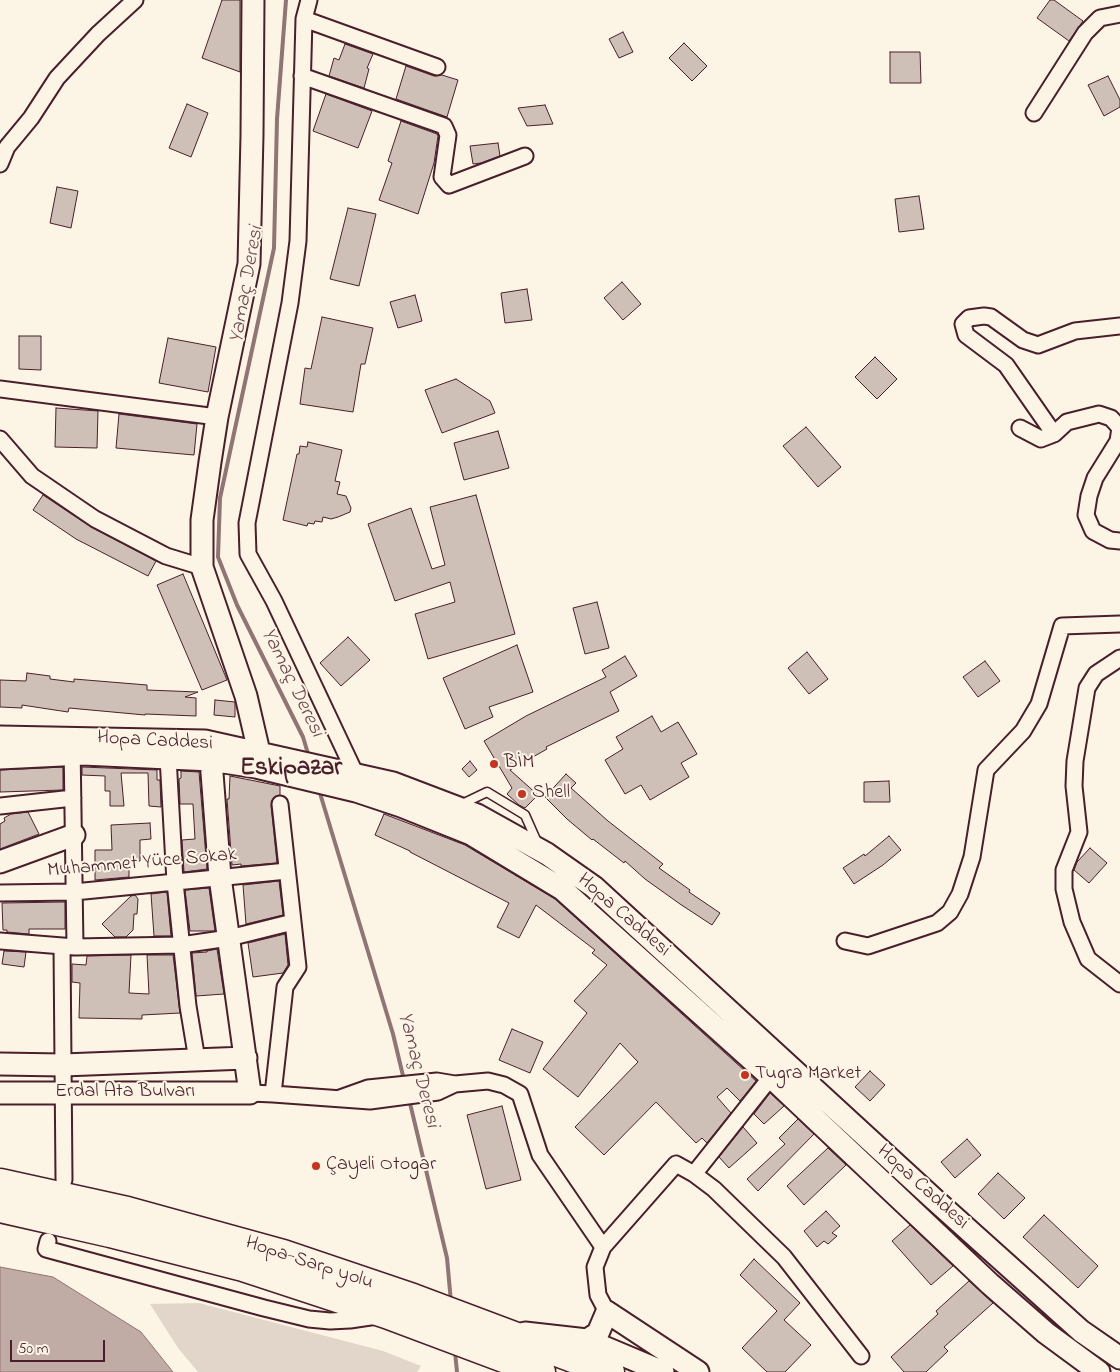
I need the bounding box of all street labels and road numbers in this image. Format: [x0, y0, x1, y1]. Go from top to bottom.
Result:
street label: Hopa Caddesi [97, 727, 213, 757]
street label: Muhammet Yüce Sokak [46, 844, 238, 884]
street label: Hopa Caddesi [571, 869, 675, 963]
street label: Erdal Ata Bulvarı [55, 1081, 195, 1105]
street label: Hopa Caddesi [871, 1140, 973, 1236]
street label: Hopa-Sarp yolu [242, 1232, 376, 1296]

